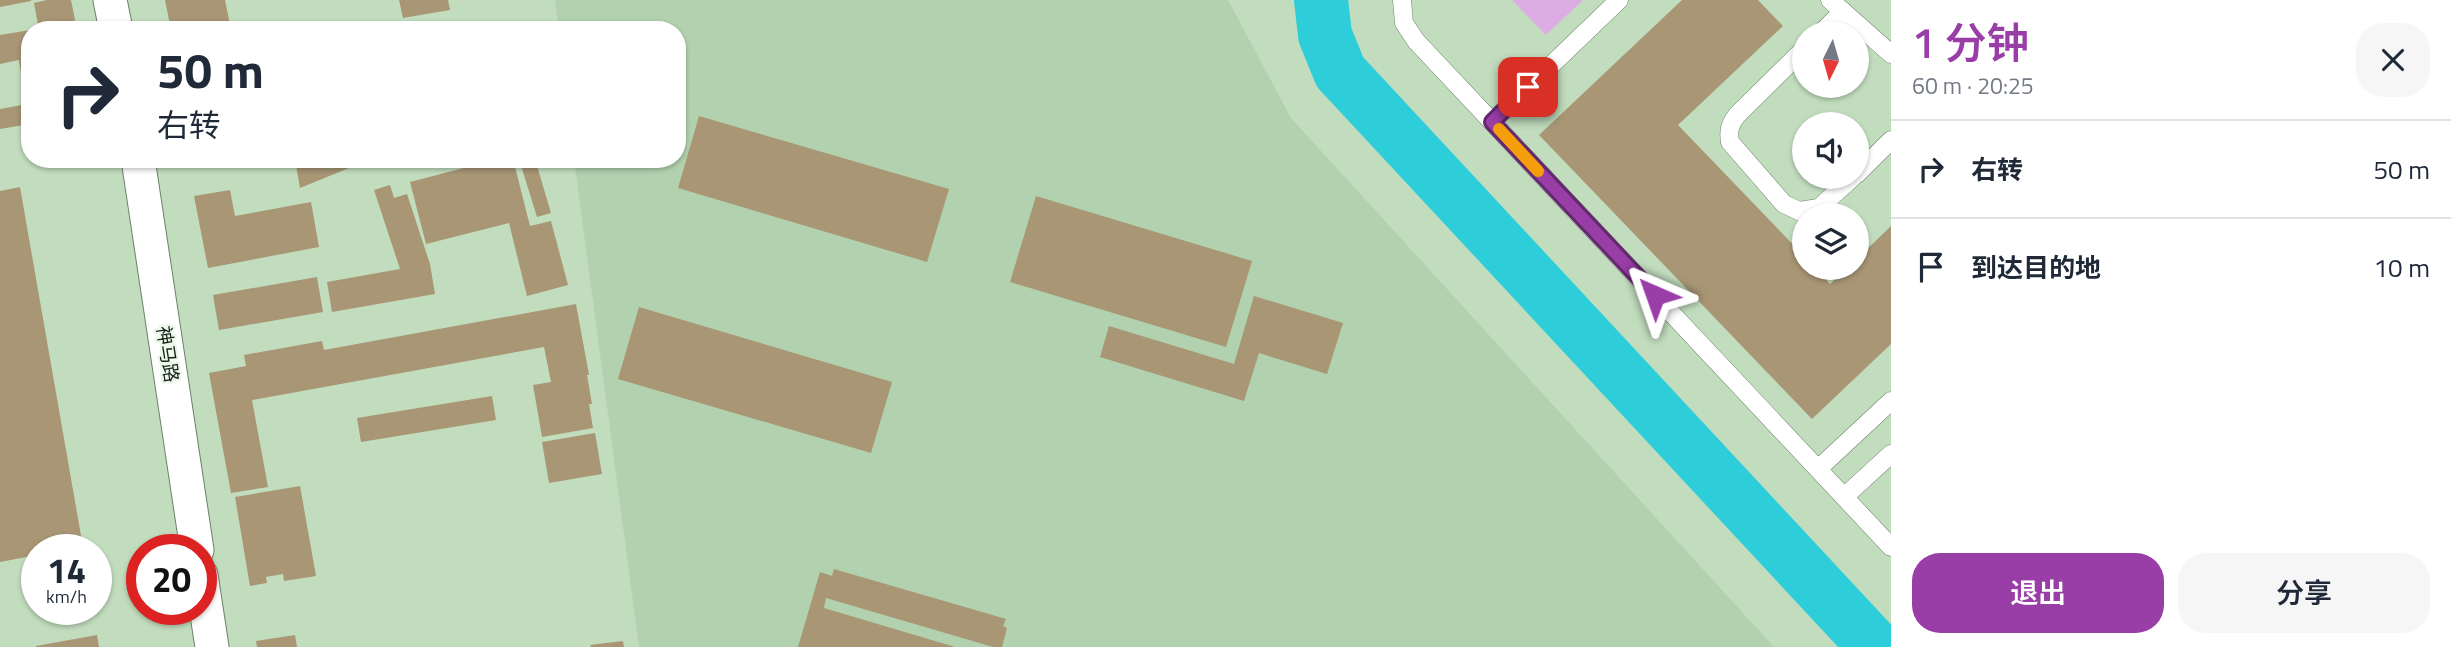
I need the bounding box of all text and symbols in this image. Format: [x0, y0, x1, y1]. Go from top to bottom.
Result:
text: 1 分钟 [1912, 10, 2029, 74]
north arrow [1792, 21, 1869, 98]
map controls [1792, 21, 1869, 280]
button: close [2356, 23, 2430, 97]
text: 50 m [157, 32, 264, 107]
icon: right [42, 49, 133, 140]
pin [1498, 57, 1558, 117]
icon: arrive [1509, 68, 1547, 106]
text: 60 m · 20:25 [1912, 68, 2034, 103]
text: 右转 [157, 101, 221, 149]
button: sound [1792, 112, 1869, 189]
icon: right [1912, 150, 1950, 188]
text: 右转 [1971, 150, 2023, 189]
text: 50 m [2373, 150, 2430, 189]
button: layers [1792, 203, 1869, 280]
icon: arrive [1912, 248, 1950, 286]
text: 到达目的地 [1971, 248, 2101, 287]
text: 10 m [2373, 248, 2430, 287]
position arrow [1618, 258, 1692, 332]
street label: 神马路 [150, 323, 187, 384]
speed limit sign: 20 [126, 534, 217, 625]
text: 14 [47, 543, 86, 597]
button: 退出 [1912, 553, 2164, 633]
button: 分享 [2178, 553, 2430, 633]
text: km/h [46, 583, 87, 610]

